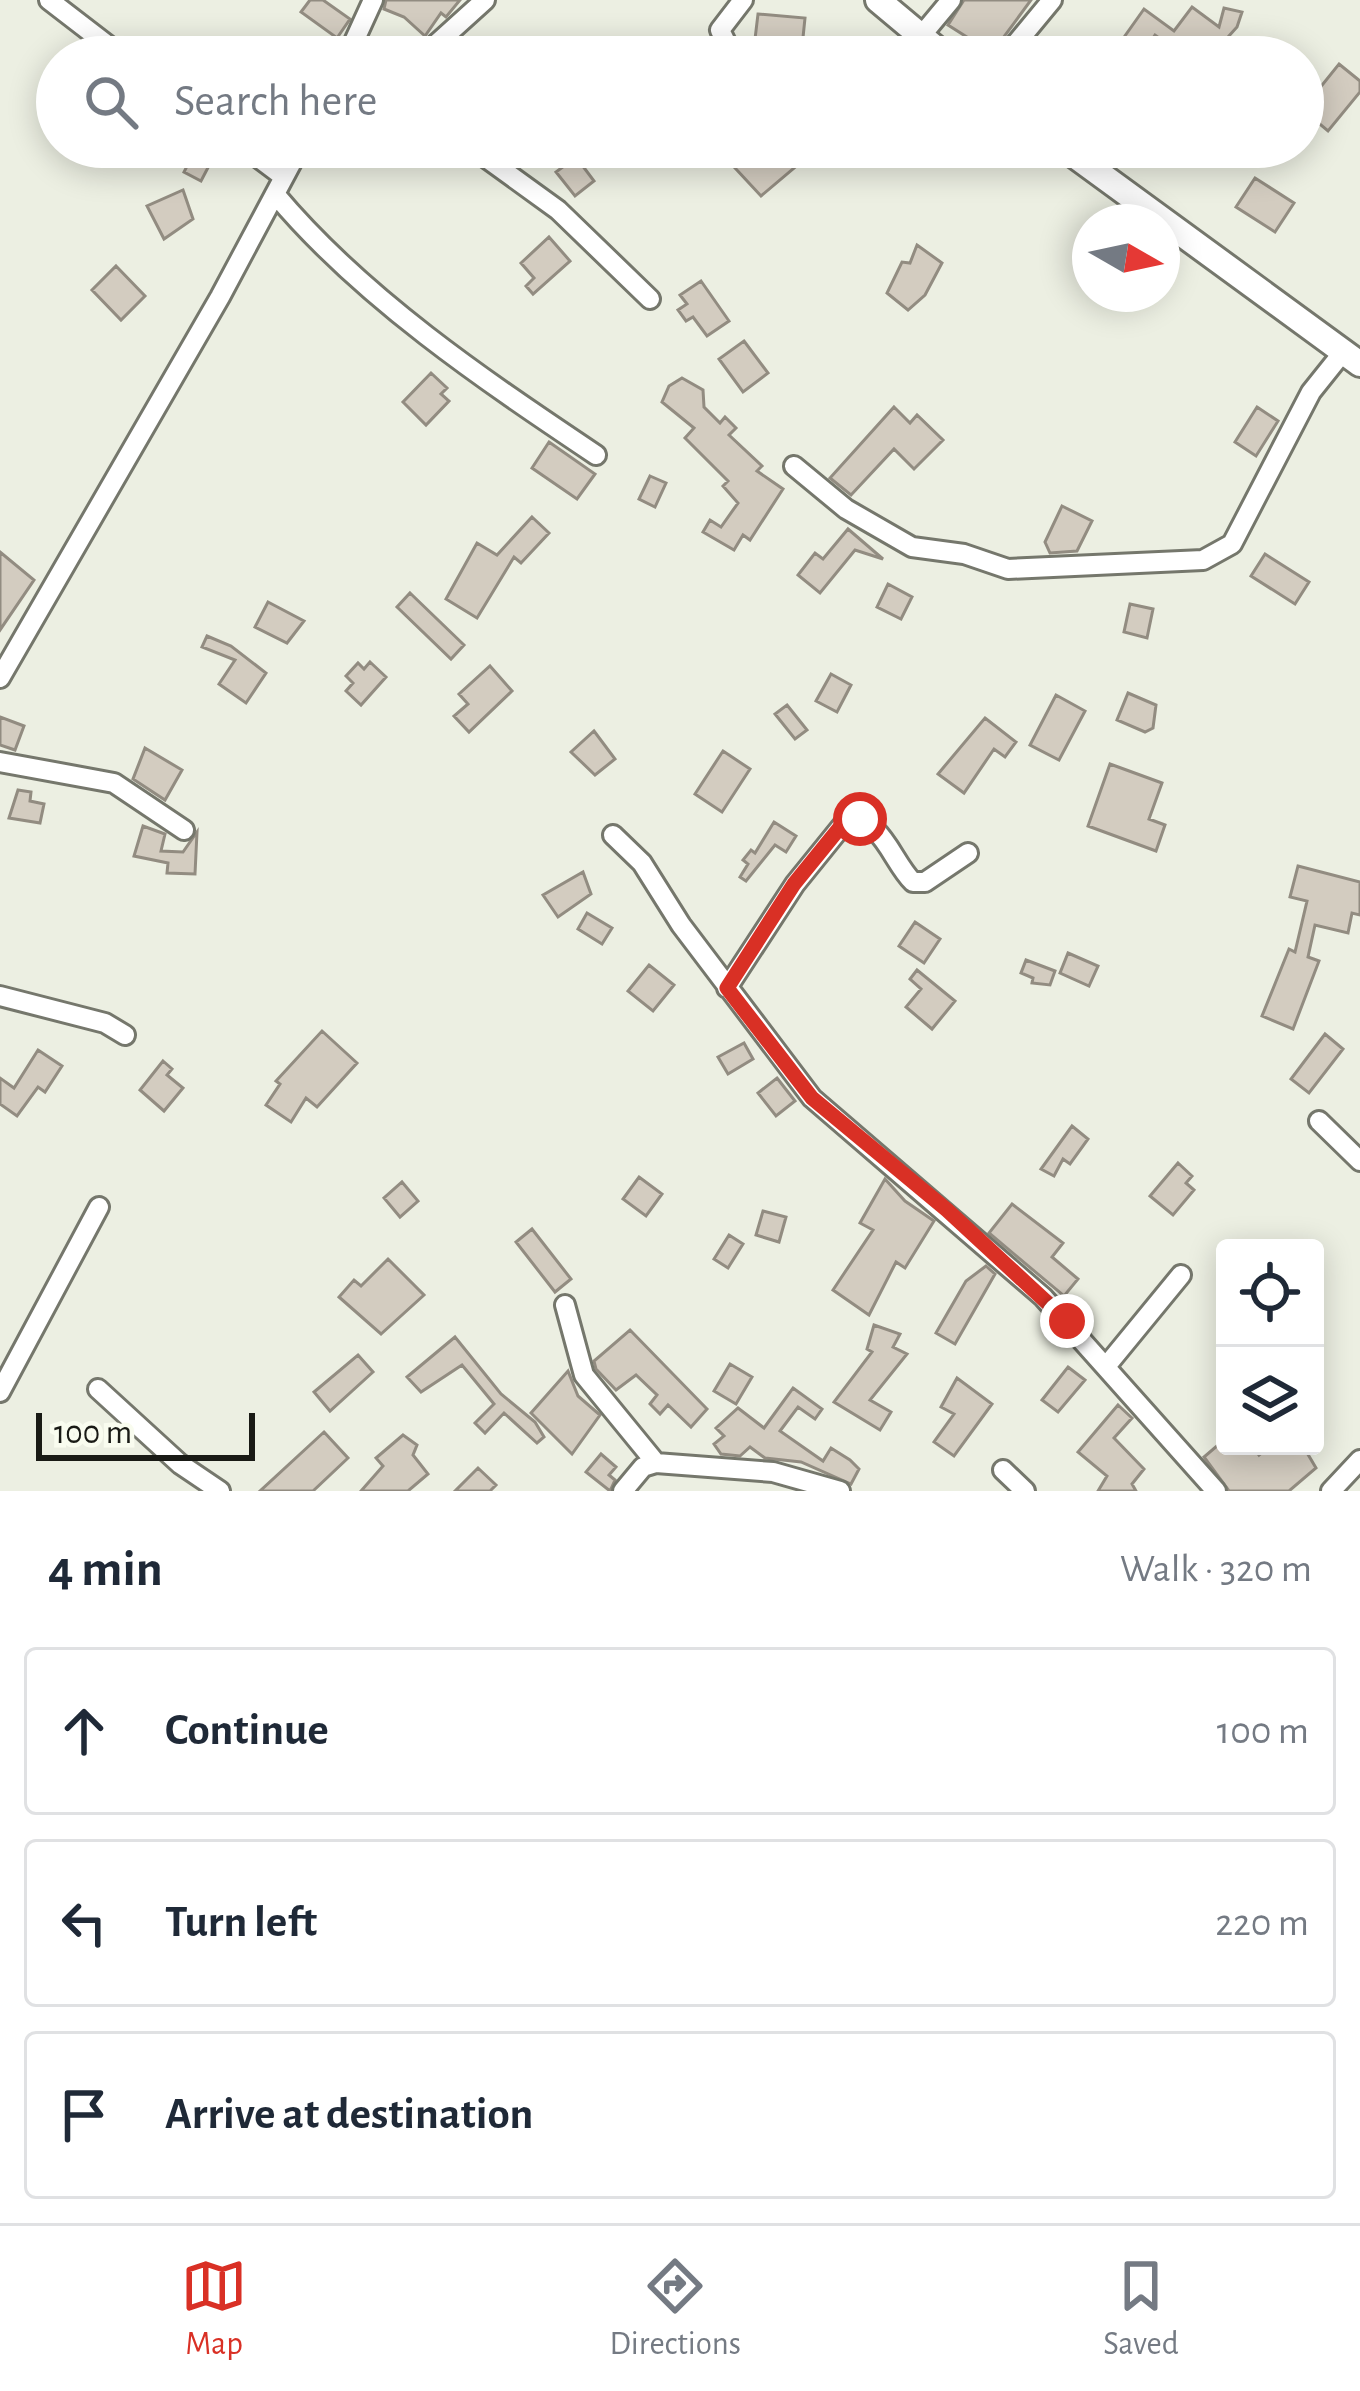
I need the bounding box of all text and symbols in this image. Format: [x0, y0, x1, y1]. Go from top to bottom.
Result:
search box [36, 36, 1324, 168]
icon: search [78, 69, 144, 135]
text: Search here [174, 79, 377, 124]
north arrow [1072, 204, 1180, 312]
route start [833, 792, 887, 846]
map controls [1216, 1239, 1324, 1455]
button: locate [1216, 1239, 1324, 1347]
route end [1040, 1294, 1094, 1348]
button: layers [1216, 1347, 1324, 1455]
scale bar [36, 1407, 255, 1460]
text: 100 m [54, 1417, 132, 1450]
text: 4 min [48, 1544, 163, 1595]
text: Walk · 320 m [1120, 1550, 1312, 1589]
icon: ahead [51, 1698, 117, 1764]
text: Continue [165, 1708, 329, 1753]
text: 100 m [1217, 1712, 1309, 1751]
icon: left [51, 1890, 117, 1956]
text: Turn left [165, 1900, 317, 1945]
text: 220 m [1215, 1904, 1309, 1943]
icon: arrive [51, 2082, 117, 2148]
text: Arrive at destination [165, 2092, 533, 2137]
tab: Map [181, 2253, 247, 2365]
tab: Directions [609, 2253, 741, 2365]
tab: Saved [1103, 2253, 1179, 2365]

